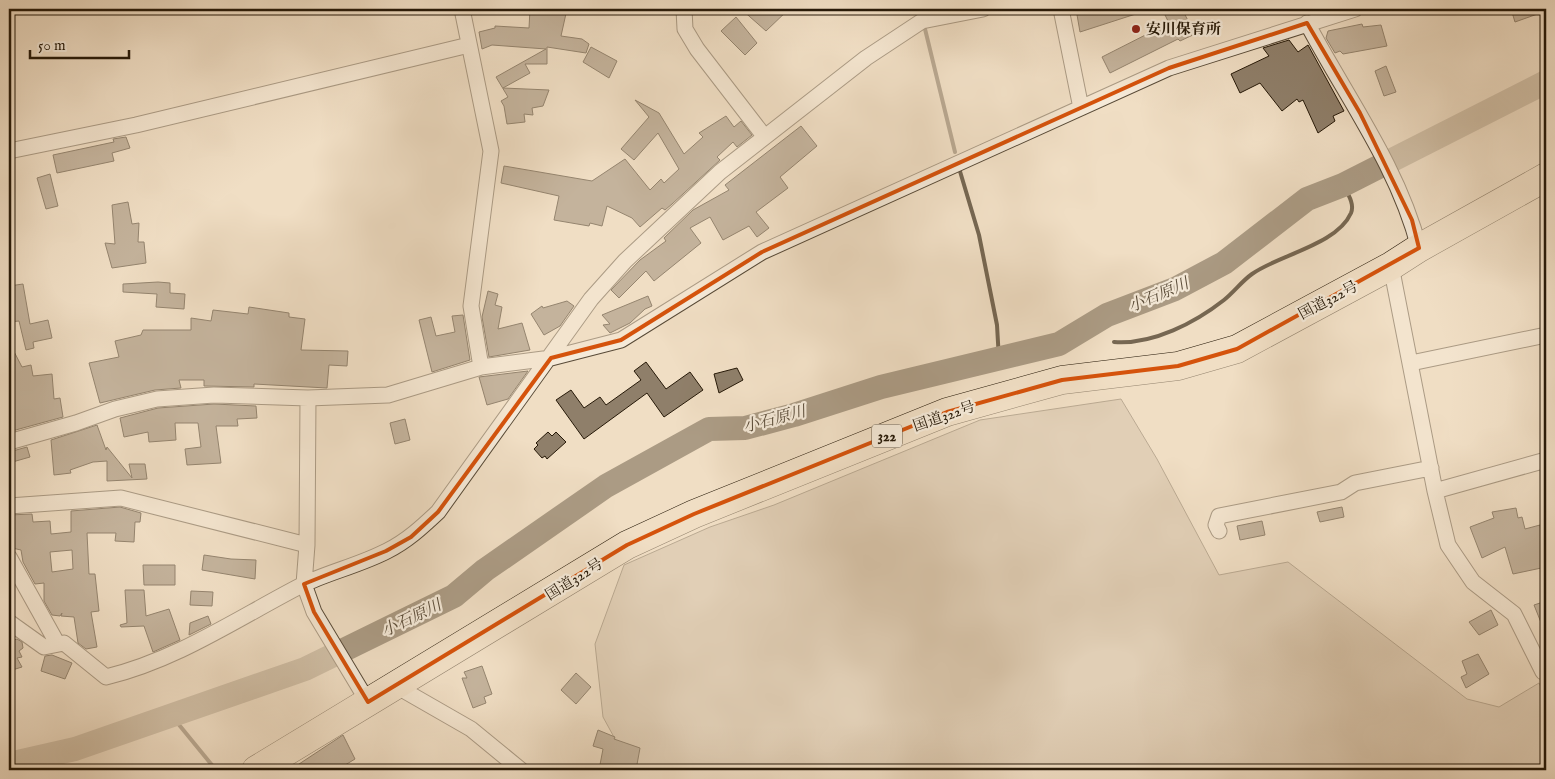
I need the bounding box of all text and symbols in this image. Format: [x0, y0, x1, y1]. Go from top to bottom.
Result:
place label: 安川保育所 [1146, 20, 1221, 39]
marker: 安川保育所 [1130, 23, 1142, 35]
scale bar [30, 28, 129, 60]
text: 50 m [38, 36, 66, 55]
water label: 小石原川 [1125, 273, 1194, 318]
street label: 国道322号 [1295, 277, 1361, 324]
street label: 国道322号 [910, 397, 978, 436]
water label: 小石原川 [741, 401, 810, 438]
road number: 322 [872, 424, 902, 448]
street label: 国道322号 [542, 554, 607, 605]
water label: 小石原川 [379, 595, 447, 642]

